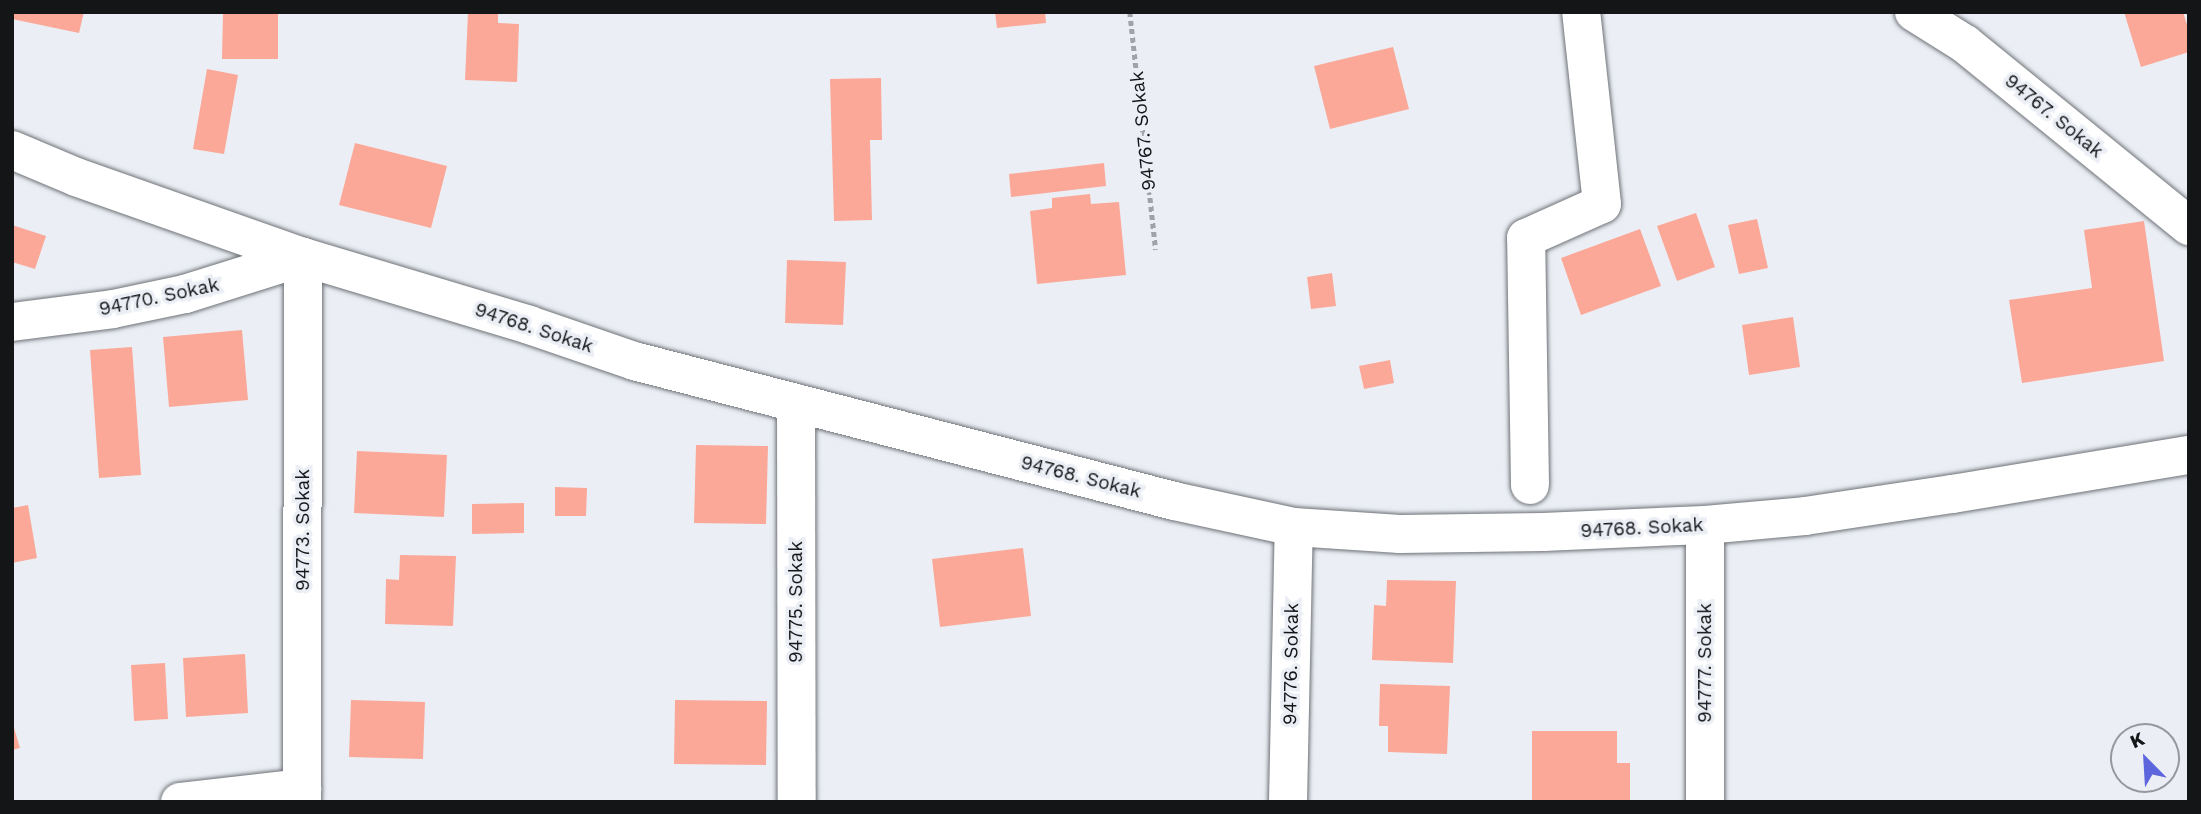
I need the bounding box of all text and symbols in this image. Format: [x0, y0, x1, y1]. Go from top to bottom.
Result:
street label: 94767. Sokak [2000, 69, 2108, 163]
street label: 94767. Sokak [1125, 70, 1161, 192]
street label: 94770. Sokak [97, 273, 221, 321]
street label: 94768. Sokak [472, 298, 596, 358]
street label: 94768. Sokak [1019, 451, 1143, 503]
street label: 94773. Sokak [292, 469, 314, 591]
street label: 94768. Sokak [1580, 513, 1704, 543]
street label: 94775. Sokak [785, 541, 807, 663]
street label: 94776. Sokak [1279, 603, 1303, 725]
street label: 94777. Sokak [1694, 603, 1716, 723]
north arrow [2110, 723, 2180, 793]
text: K [2126, 727, 2148, 753]

